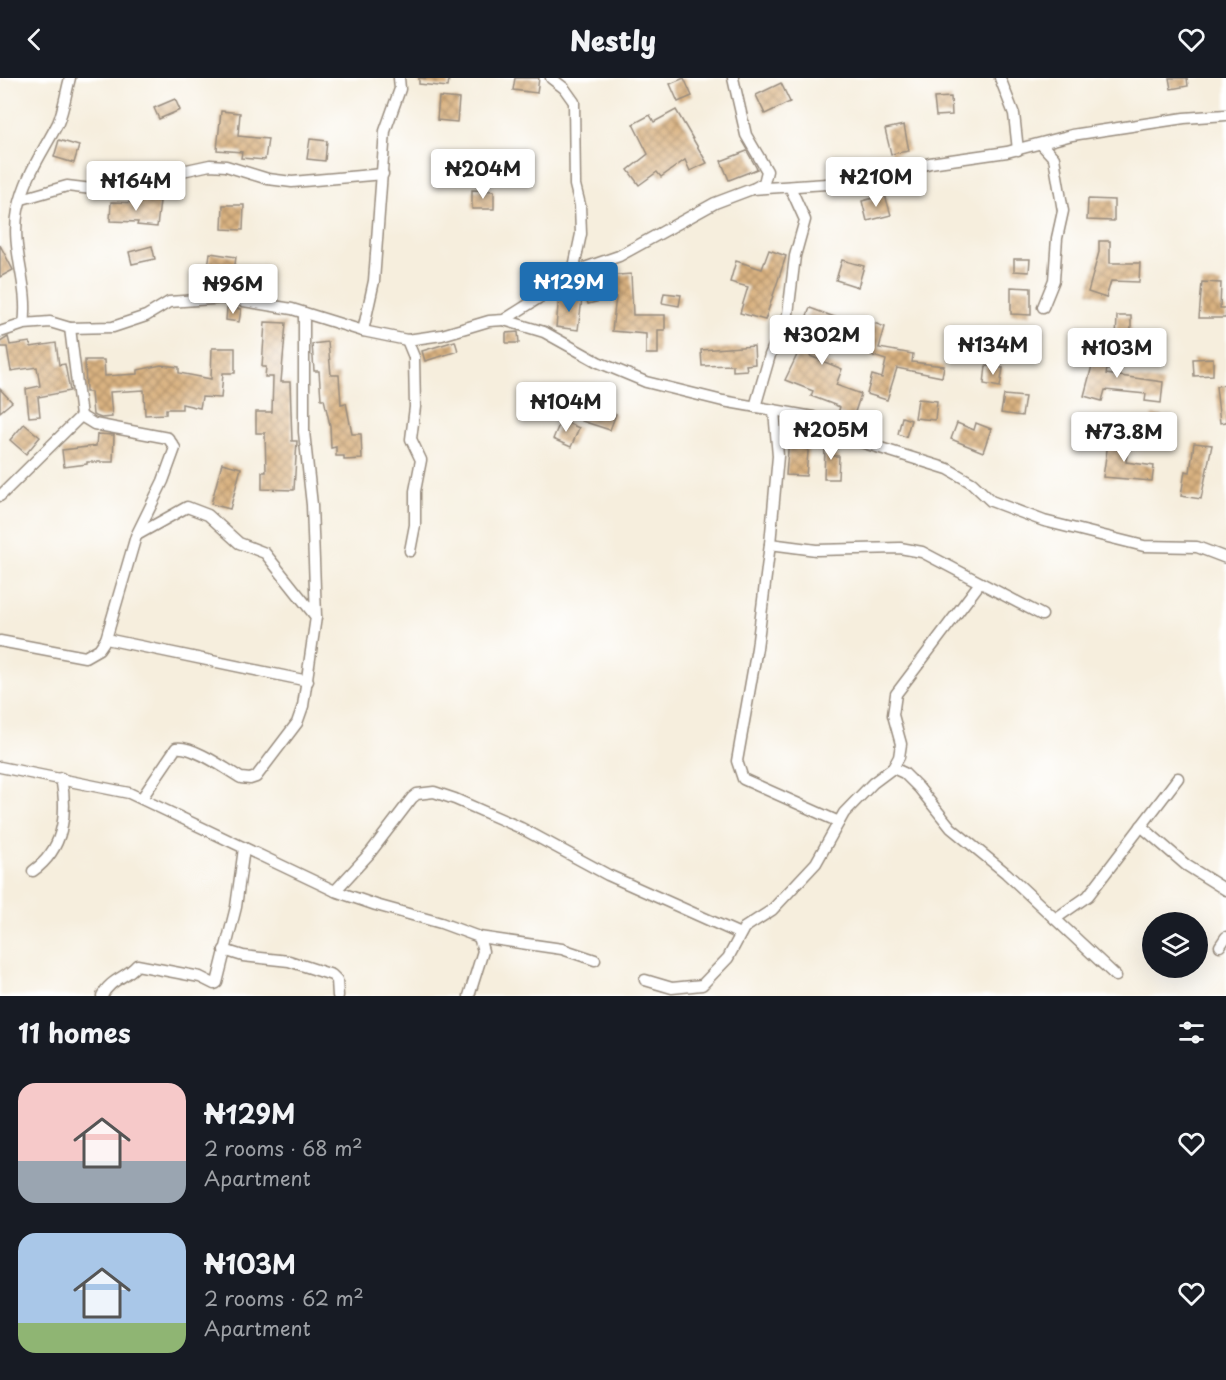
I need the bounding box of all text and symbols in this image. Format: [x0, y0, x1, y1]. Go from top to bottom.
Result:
text: Nestly [570, 19, 656, 60]
icon: back [18, 23, 51, 56]
icon: heart [1175, 23, 1208, 56]
pin: ₦204M [441, 149, 525, 200]
text: ₦204M [445, 153, 521, 183]
pin: ₦210M [834, 157, 918, 208]
pin: ₦164M [94, 161, 178, 212]
text: ₦210M [840, 161, 912, 191]
text: ₦164M [100, 165, 172, 195]
pin: ₦129M [527, 262, 611, 313]
pin: ₦96M [197, 264, 269, 315]
text: ₦129M [534, 266, 604, 296]
text: ₦96M [203, 268, 263, 298]
pin: ₦302M [780, 315, 864, 366]
text: ₦302M [784, 319, 860, 349]
pin: ₦134M [951, 325, 1035, 376]
pin: ₦103M [1075, 328, 1159, 379]
text: ₦134M [958, 329, 1028, 359]
text: ₦103M [1082, 332, 1152, 362]
pin: ₦104M [524, 382, 608, 433]
text: ₦104M [530, 386, 602, 416]
pin: ₦205M [789, 410, 873, 461]
pin: ₦73.8M [1075, 412, 1173, 463]
text: ₦205M [793, 414, 869, 444]
text: ₦73.8M [1085, 416, 1163, 446]
map controls [1142, 912, 1208, 978]
button: layers [1142, 912, 1208, 978]
text: 11 homes [18, 1013, 131, 1052]
icon: filters [1175, 1016, 1208, 1049]
text: ₦129M [204, 1094, 296, 1133]
icon: home [66, 1107, 138, 1179]
icon: heart [1175, 1127, 1208, 1160]
text: 2 rooms · 68 m² [204, 1133, 363, 1163]
text: Apartment [204, 1163, 311, 1193]
text: ₦103M [204, 1244, 296, 1283]
icon: home [66, 1257, 138, 1329]
icon: heart [1175, 1277, 1208, 1310]
text: 2 rooms · 62 m² [204, 1283, 364, 1313]
text: Apartment [204, 1313, 311, 1343]

